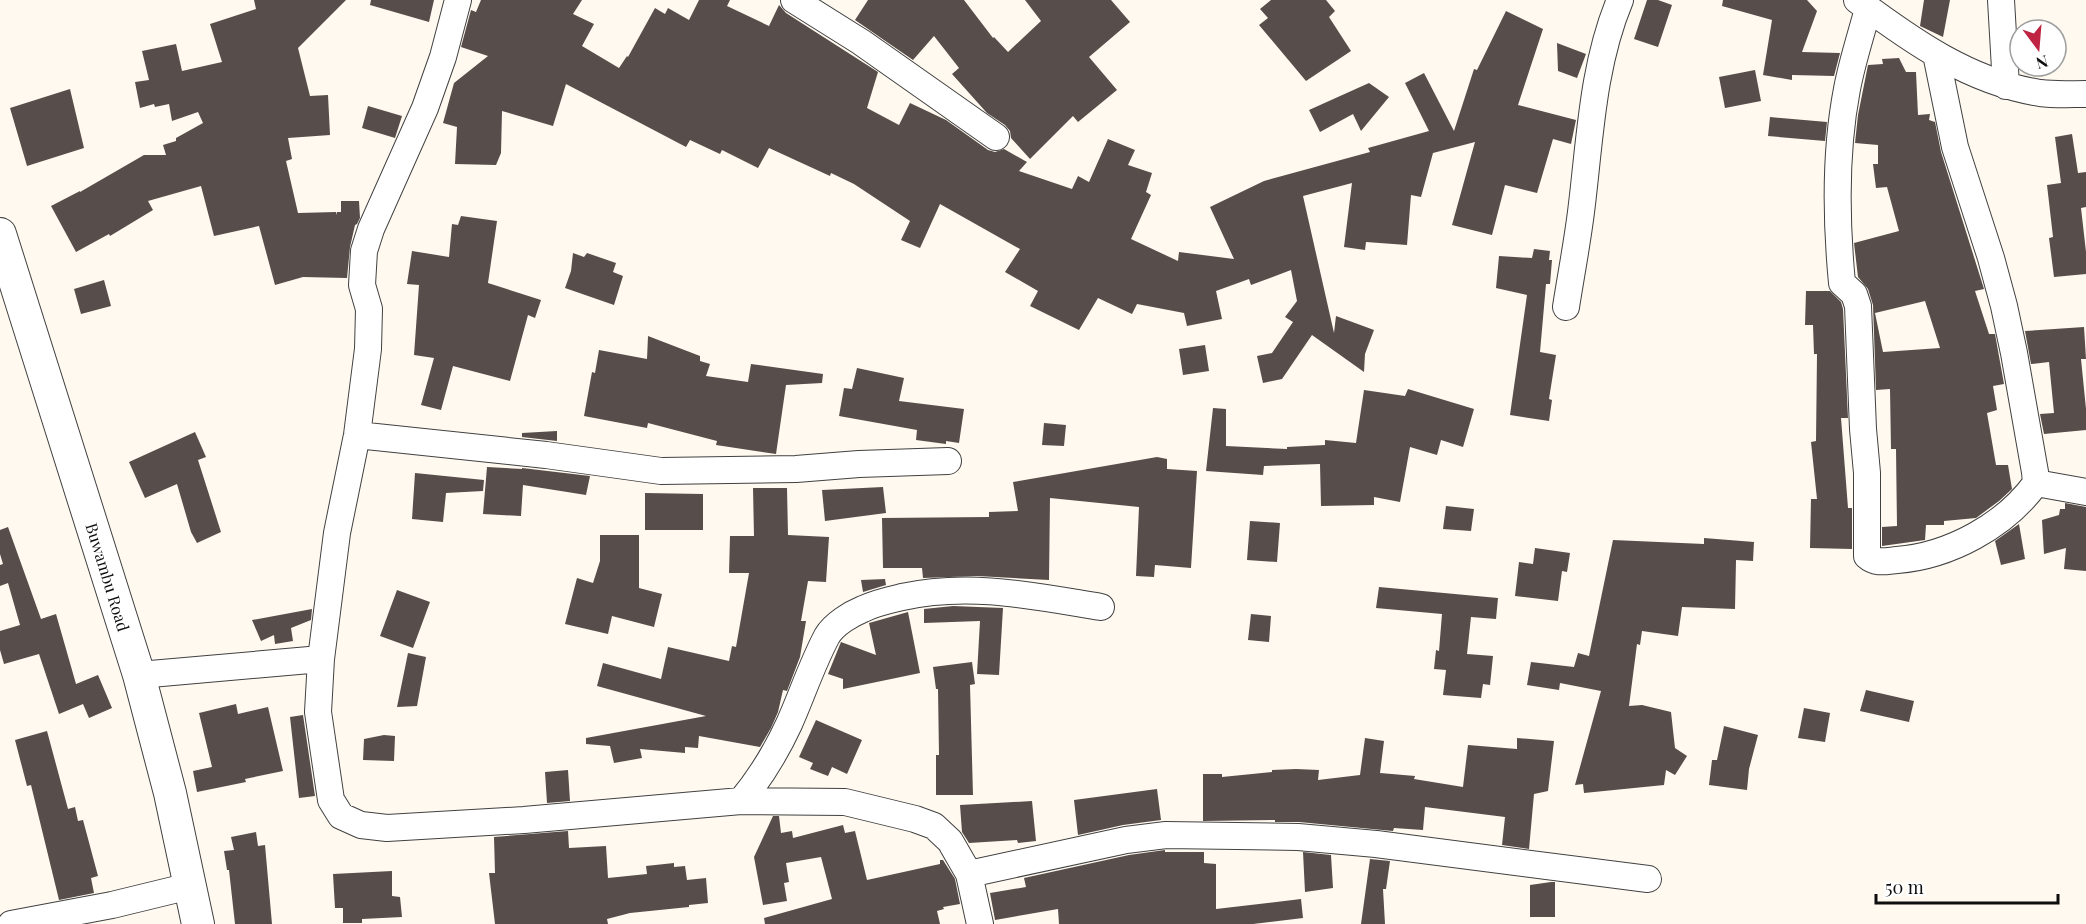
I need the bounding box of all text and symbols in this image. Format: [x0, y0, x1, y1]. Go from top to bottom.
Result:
north arrow [2008, 18, 2068, 78]
text: N [2033, 51, 2051, 75]
street label: Buwambu Road [82, 520, 134, 634]
scale bar [1876, 867, 2058, 905]
text: 50 m [1885, 875, 1924, 899]

